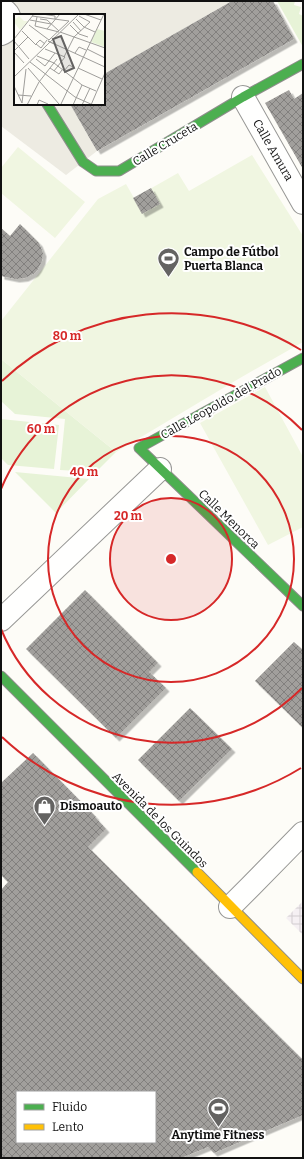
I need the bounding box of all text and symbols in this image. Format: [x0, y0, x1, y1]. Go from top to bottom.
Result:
inset map [14, 14, 105, 105]
street label: Calle Amura [250, 117, 296, 184]
street label: Calle Cruceta [130, 119, 200, 169]
place label: Campo de Fútbol Puerta Blanca [184, 245, 279, 273]
sports icon: Campo de Fútbol Puerta Blanca [156, 246, 182, 279]
text: 80 m [53, 329, 82, 343]
street label: Calle Leopoldo del Prado [158, 364, 284, 442]
text: 60 m [27, 422, 56, 436]
text: 40 m [70, 465, 99, 479]
street label: Calle Menorca [196, 487, 263, 552]
text: 20 m [114, 509, 143, 523]
centre of rings [164, 552, 178, 566]
street label: Avenida de los Guindos [109, 769, 211, 871]
shop icon: Dismoauto [31, 793, 57, 826]
place label: Dismoauto [60, 799, 122, 813]
legend [16, 1091, 156, 1143]
sports icon: Anytime Fitness [205, 1095, 231, 1128]
text: Fluido [52, 1100, 87, 1114]
text: Lento [52, 1120, 84, 1134]
place label: Anytime Fitness [172, 1128, 264, 1142]

